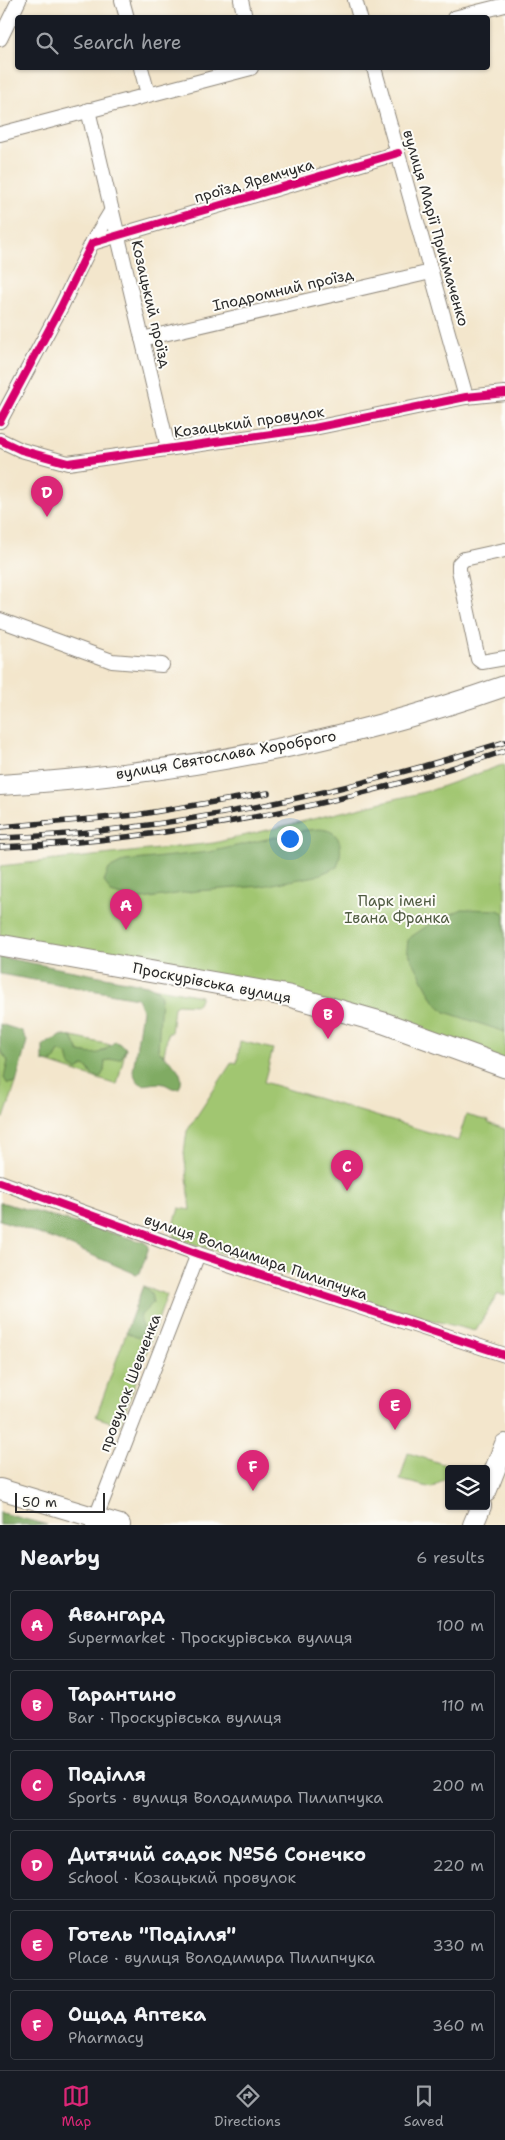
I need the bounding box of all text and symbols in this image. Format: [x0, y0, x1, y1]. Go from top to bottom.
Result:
search box [15, 15, 490, 70]
icon: search [33, 29, 61, 57]
text: Search here [73, 30, 182, 55]
street label: вулиця Марії Приймаченко [398, 127, 474, 329]
street label: проїзд Яремчука [192, 154, 317, 208]
street label: Козацький проїзд [127, 238, 176, 370]
street label: Іподромний проїзд [211, 264, 356, 316]
street label: Козацький провулок [172, 402, 326, 442]
pin: D [31, 476, 63, 517]
street label: вулиця Святослава Хороброго [114, 726, 338, 784]
your location [277, 826, 303, 852]
pin: A [110, 889, 142, 930]
park label: Парк імені Івана Франка [344, 891, 450, 928]
street label: Проскурівська вулиця [131, 958, 293, 1008]
pin: B [312, 998, 344, 1039]
pin: C [331, 1150, 363, 1191]
street label: вулиця Володимира Пилипчука [142, 1209, 371, 1305]
street label: провулок Шевченка [94, 1311, 166, 1455]
pin: E [379, 1389, 411, 1430]
pin: F [237, 1450, 269, 1491]
map controls [445, 1465, 490, 1510]
button: layers [445, 1465, 490, 1510]
scale bar [15, 1490, 105, 1513]
text: 50 m [22, 1493, 57, 1511]
text: Nearby [20, 1544, 100, 1572]
text: 6 results [416, 1547, 485, 1568]
text: Авангард [68, 1602, 165, 1627]
text: A [31, 1615, 43, 1636]
text: 100 m [436, 1615, 484, 1636]
text: Supermarket · Проскурівська вулиця [68, 1627, 353, 1648]
text: Тарантино [68, 1682, 176, 1707]
text: B [32, 1695, 42, 1716]
text: 110 m [441, 1695, 484, 1716]
text: Bar · Проскурівська вулиця [68, 1707, 282, 1728]
text: Поділля [68, 1762, 146, 1787]
text: C [32, 1775, 42, 1796]
text: 200 m [432, 1775, 484, 1796]
text: Sports · вулиця Володимира Пилипчука [68, 1787, 383, 1808]
text: Дитячий садок №56 Сонечко [68, 1842, 366, 1867]
text: D [31, 1855, 43, 1876]
text: 220 m [432, 1855, 484, 1876]
text: School · Козацький провулок [68, 1867, 296, 1888]
text: Готель "Поділля" [68, 1922, 236, 1947]
text: E [32, 1935, 42, 1956]
text: 330 m [432, 1935, 484, 1956]
text: Place · вулиця Володимира Пилипчука [68, 1947, 375, 1968]
text: Ощад Аптека [68, 2002, 206, 2027]
text: F [32, 2015, 42, 2036]
text: 360 m [432, 2015, 484, 2036]
text: Pharmacy [68, 2027, 144, 2048]
tab: Map [61, 2082, 91, 2130]
tab: Directions [214, 2082, 281, 2130]
tab: Saved [404, 2082, 444, 2130]

